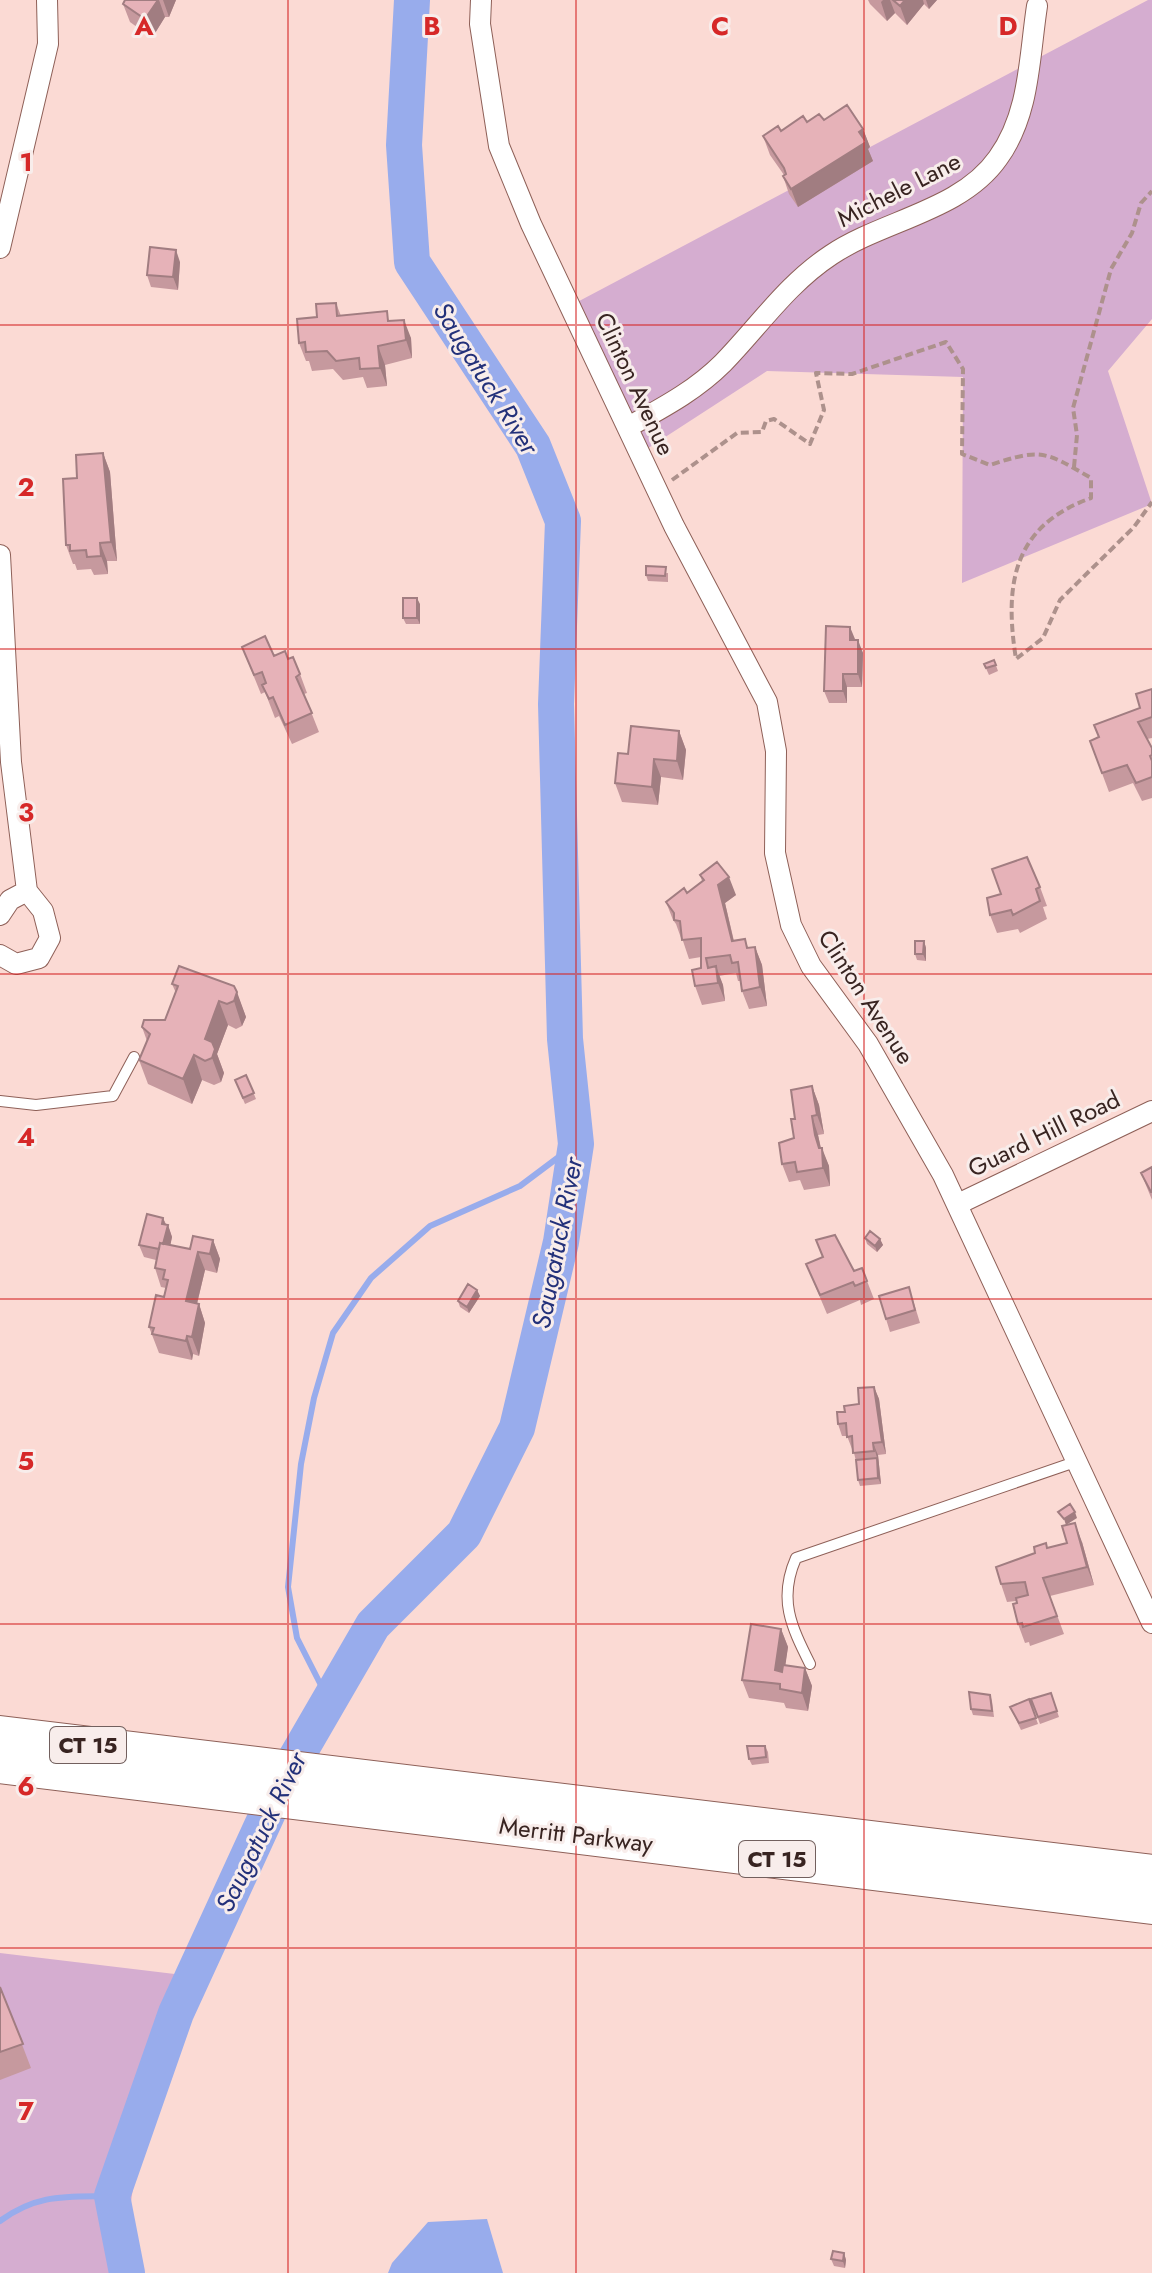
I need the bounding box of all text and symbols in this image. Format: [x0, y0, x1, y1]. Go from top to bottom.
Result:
text: A [133, 7, 154, 45]
text: B [423, 7, 441, 45]
text: C [711, 7, 729, 45]
text: D [998, 7, 1018, 45]
text: 1 [19, 143, 33, 181]
street label: Michele Lane [831, 143, 967, 236]
water label: Saugatuck River [424, 294, 549, 463]
street label: Clinton Avenue [587, 307, 684, 461]
text: 2 [17, 468, 35, 506]
text: 3 [18, 793, 34, 831]
street label: Clinton Avenue [810, 923, 923, 1071]
street label: Guard Hill Road [962, 1082, 1126, 1186]
text: 4 [17, 1118, 35, 1156]
water label: Saugatuck River [522, 1153, 592, 1332]
text: 5 [18, 1442, 34, 1480]
road number: CT 15 [50, 1727, 126, 1763]
water label: Saugatuck River [206, 1744, 317, 1918]
text: 6 [17, 1767, 35, 1805]
street label: Merritt Parkway [497, 1808, 655, 1861]
road number: CT 15 [739, 1841, 815, 1877]
text: 7 [18, 2092, 34, 2130]

